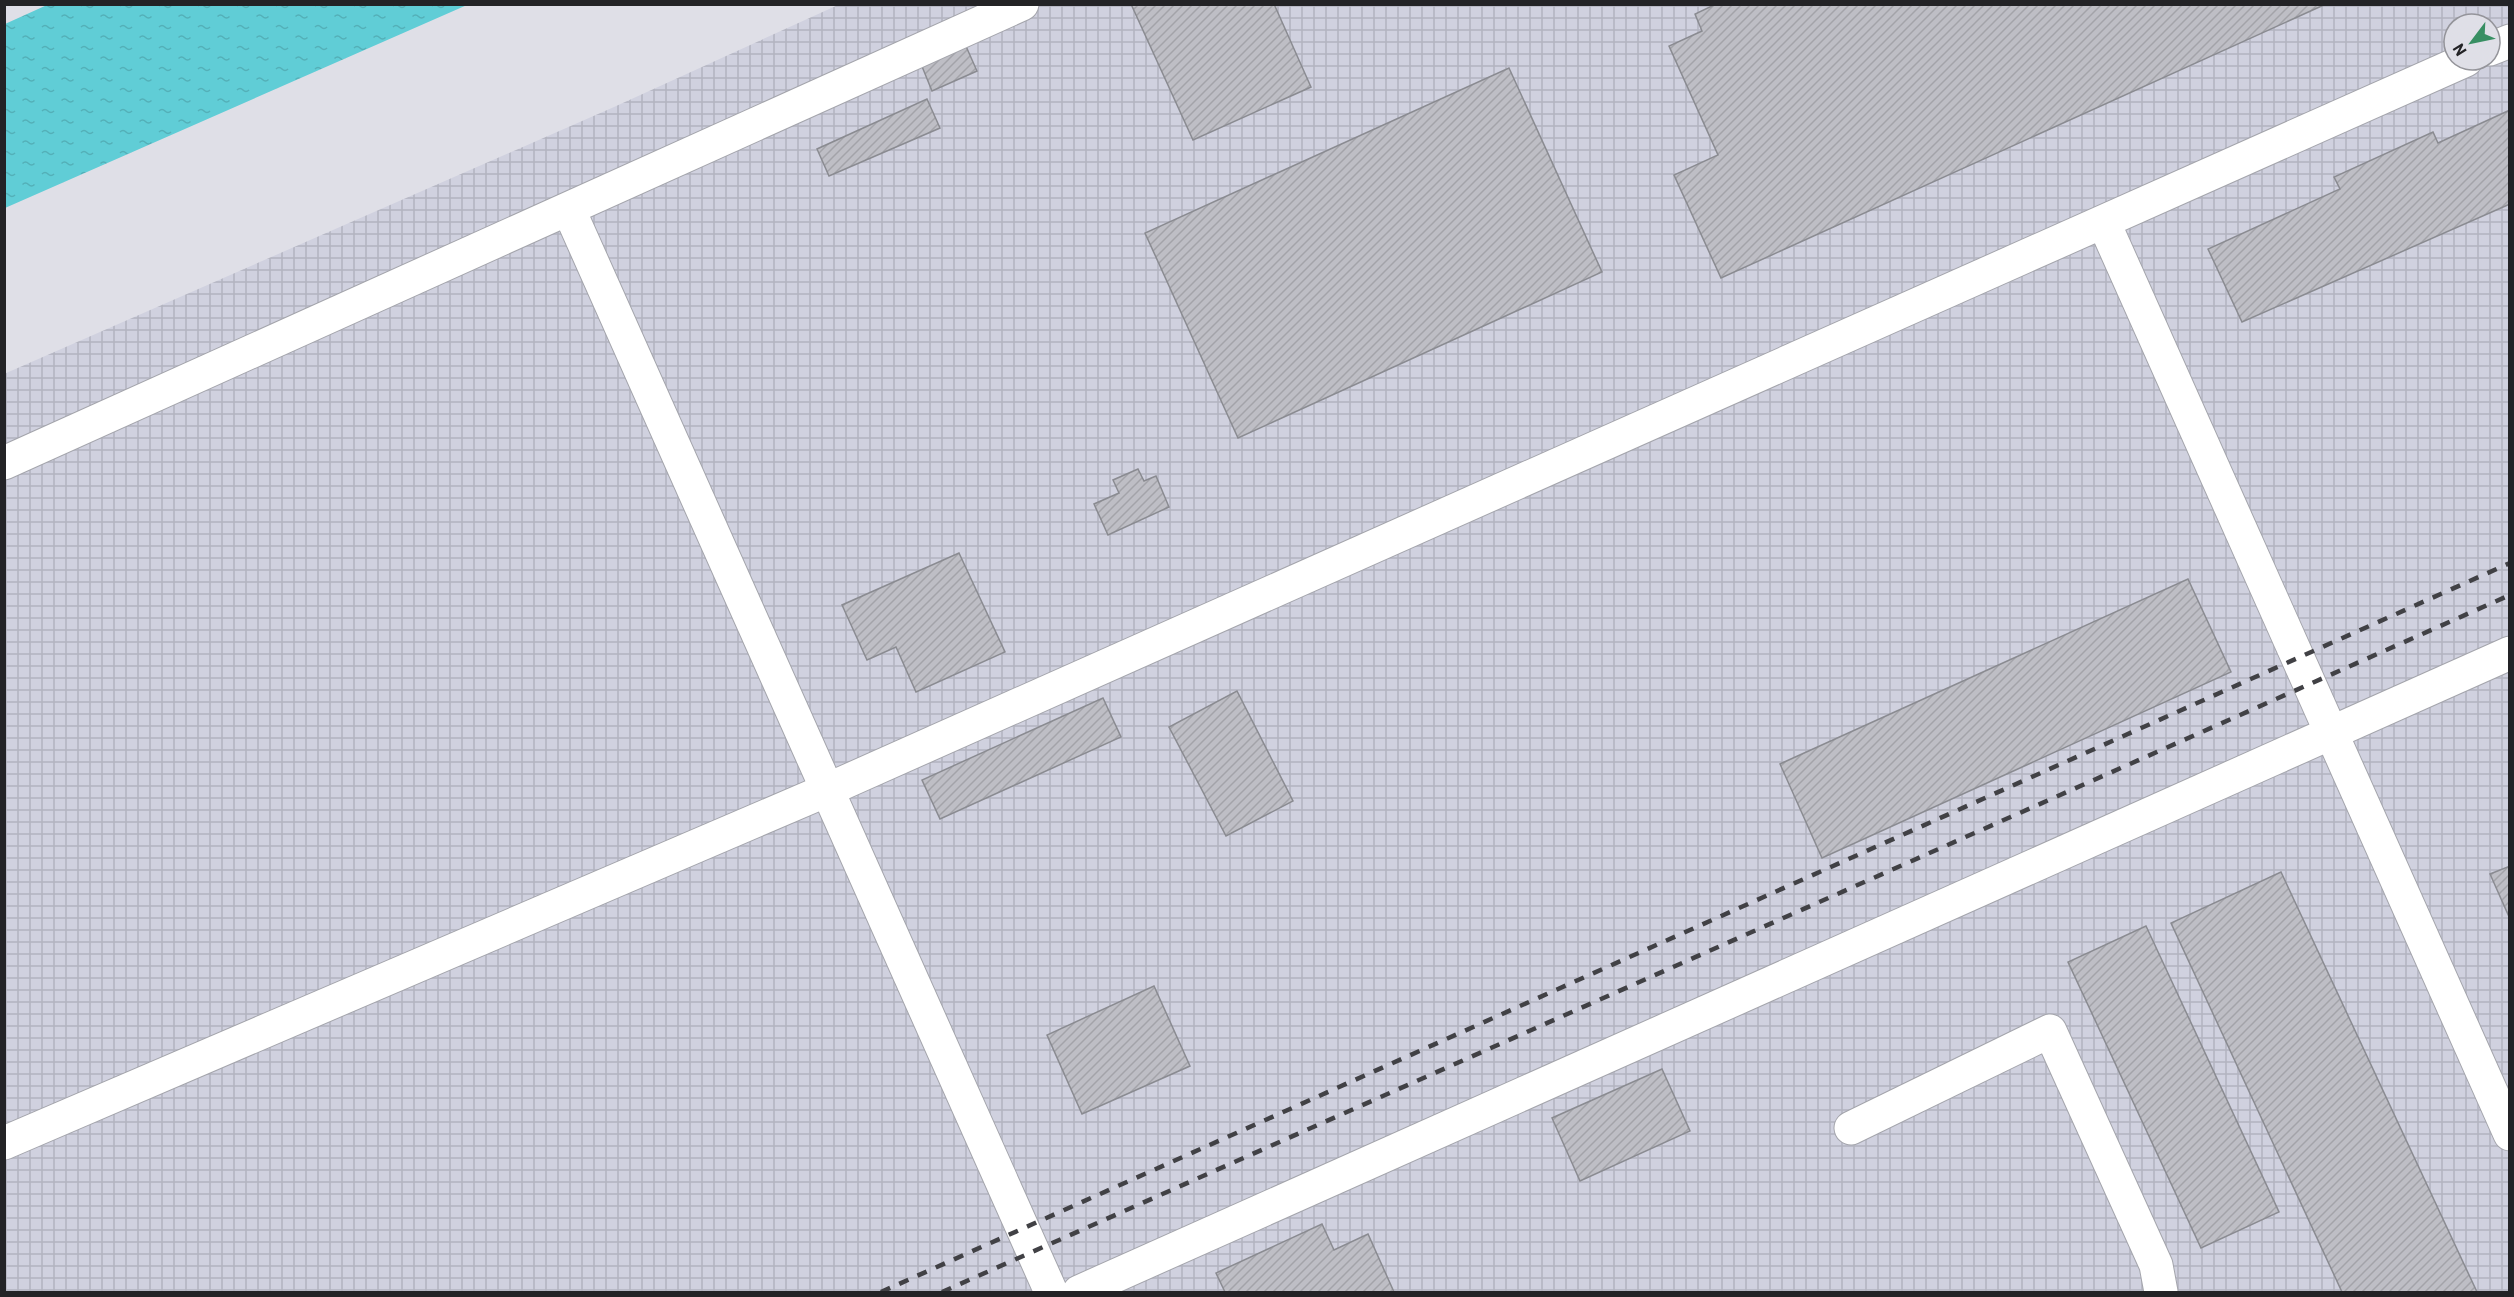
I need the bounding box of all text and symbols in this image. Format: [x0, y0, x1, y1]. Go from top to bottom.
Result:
north arrow [2442, 12, 2502, 72]
text: N [2448, 41, 2470, 60]

